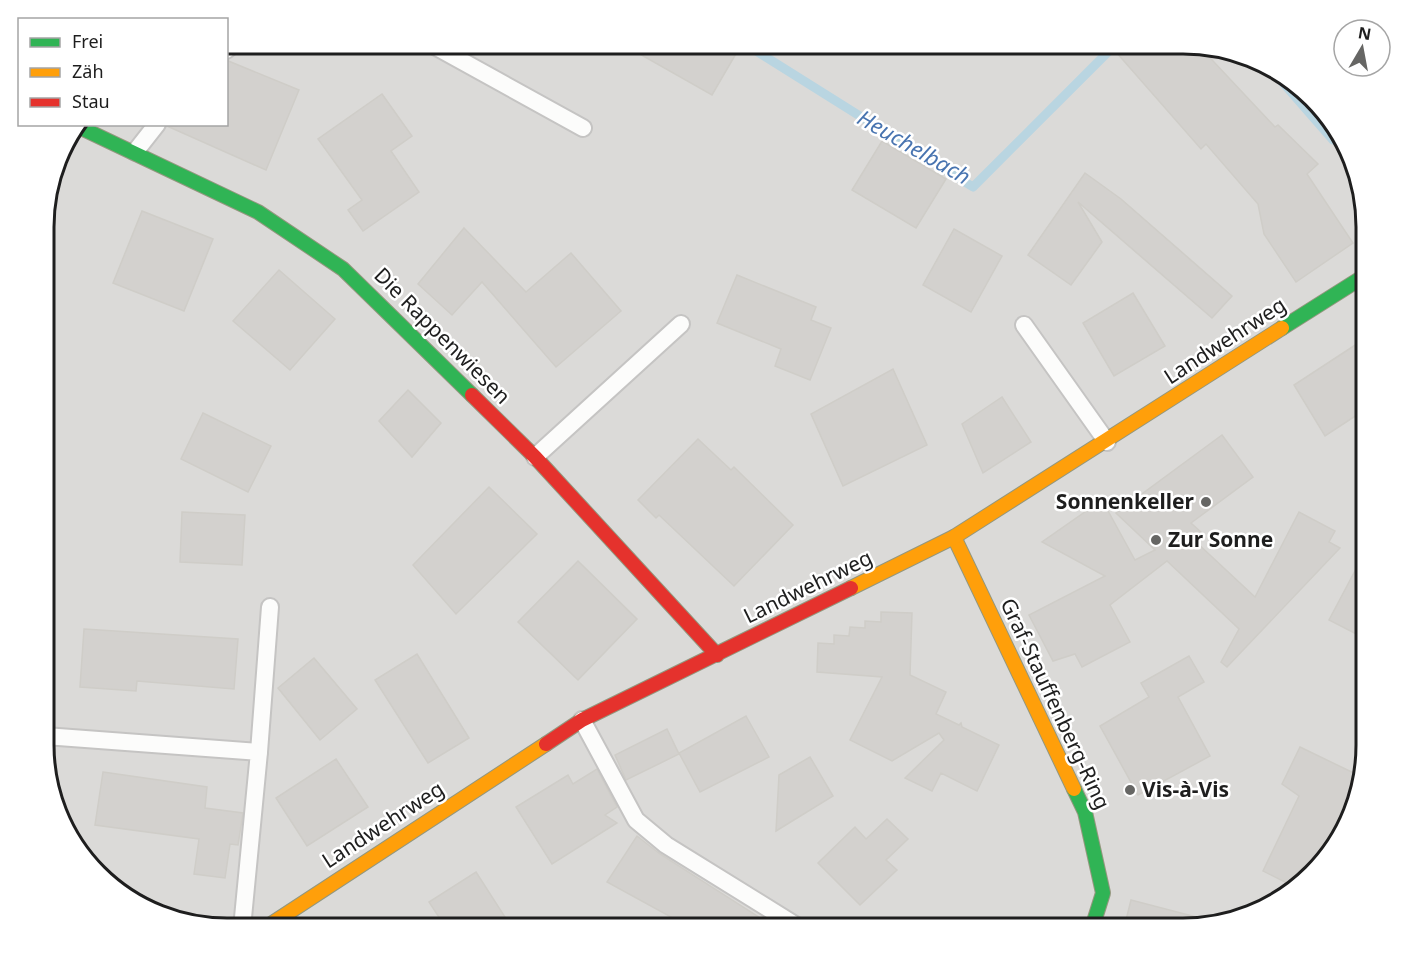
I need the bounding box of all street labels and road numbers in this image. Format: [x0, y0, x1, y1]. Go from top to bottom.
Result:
street label: Die Rappenwiesen [368, 261, 517, 410]
street label: Landwehrweg [1158, 290, 1291, 390]
street label: Landwehrweg [739, 543, 877, 629]
street label: Graf-Stauffenberg-Ring [995, 594, 1117, 814]
street label: Landwehrweg [316, 774, 449, 874]

